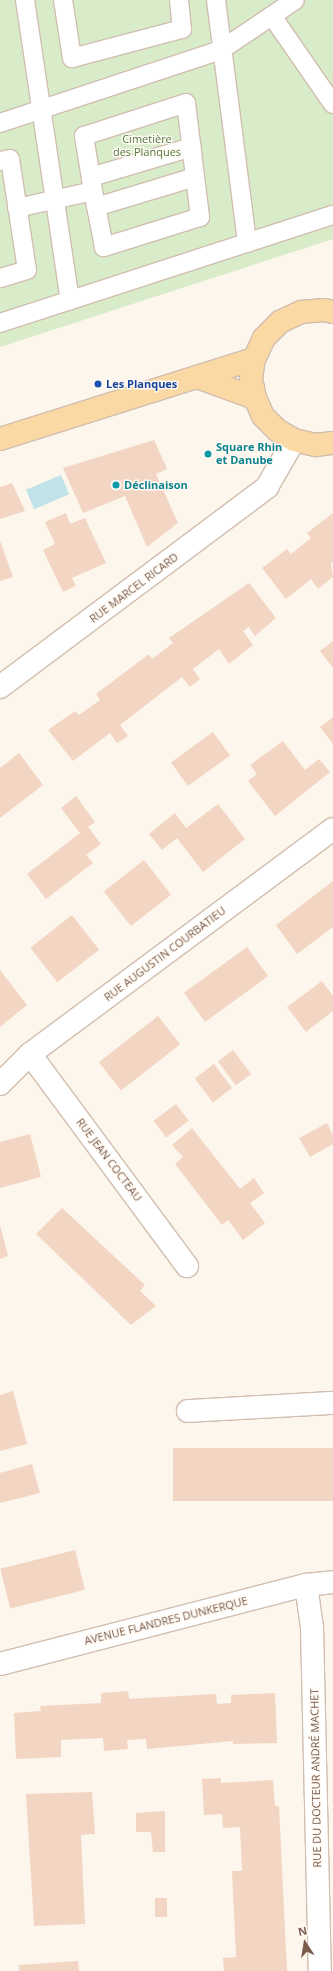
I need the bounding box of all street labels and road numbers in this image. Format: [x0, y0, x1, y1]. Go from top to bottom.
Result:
street label: RUE MARCEL RICARD [87, 550, 181, 626]
street label: RUE AUGUSTIN COURBATIEU [102, 904, 228, 1004]
street label: RUE JEAN COCTEAU [73, 1116, 145, 1204]
street label: AVENUE FLANDRES DUNKERQUE [83, 1594, 249, 1648]
street label: RUE DU DOCTEUR ANDRÉ MACHET [308, 1688, 324, 1868]

